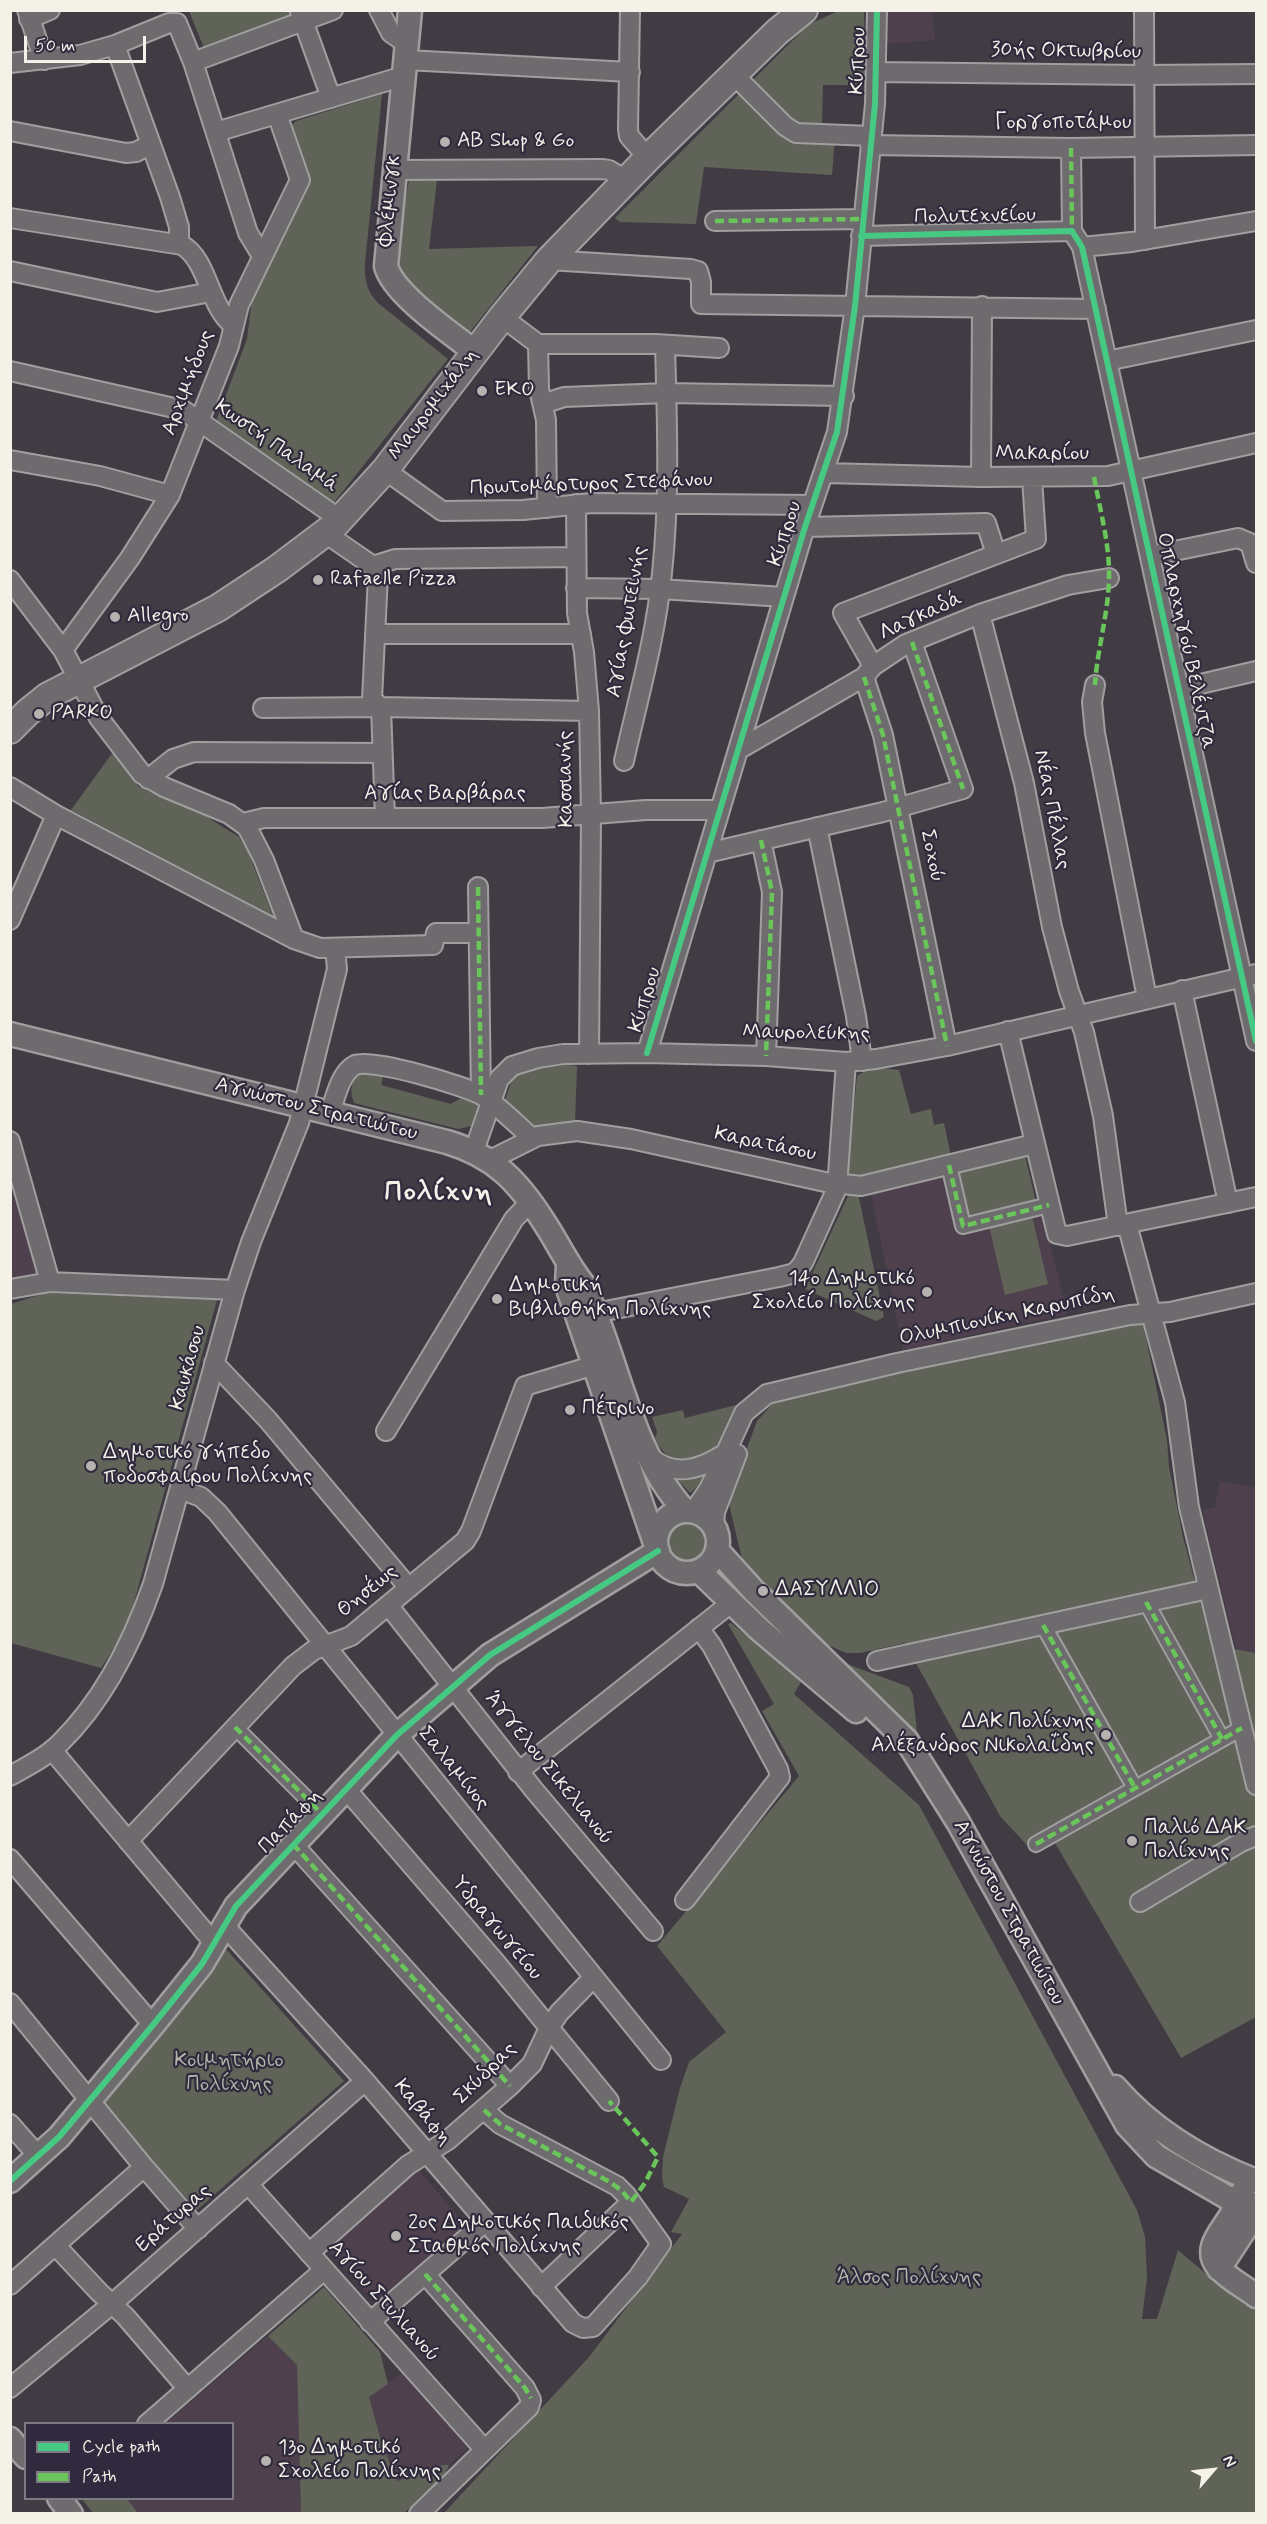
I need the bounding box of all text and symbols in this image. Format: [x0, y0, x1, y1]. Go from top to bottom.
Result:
scale bar [27, 24, 148, 62]
street label: Κύπρου [845, 27, 873, 95]
text: 50 m [35, 34, 75, 58]
street label: 30ής Οκτωβρίου [991, 38, 1141, 66]
street label: Γοργοποτάμου [995, 111, 1131, 137]
place label: ΑΒ Shop & Go [457, 129, 574, 155]
marker: ΑΒ Shop & Go [438, 135, 452, 149]
street label: Φλέμινγκ [374, 154, 408, 248]
street label: Πολυτεχνείου [914, 203, 1036, 231]
street label: Αρχιμήδους [157, 327, 221, 439]
street label: Μαυρομιχάλη [384, 344, 484, 466]
place label: EKO [494, 378, 535, 404]
marker: EKO [475, 384, 489, 398]
street label: Κωστή Παλαμά [209, 395, 343, 499]
street label: Μακαρίου [995, 442, 1089, 468]
street label: Πρωτομάρτυρος Στεφάνου [469, 468, 713, 502]
street label: Κύπρου [764, 498, 808, 570]
street label: Οπλαρχηγού Βελέντζα [1150, 530, 1220, 752]
street label: Αγίας Φωτεινής [602, 544, 654, 700]
place label: Rafaelle Pizza [330, 567, 456, 593]
marker: Rafaelle Pizza [311, 573, 325, 587]
street label: Λαγκαδά [875, 587, 967, 647]
place label: Allegro [127, 604, 189, 630]
marker: Allegro [108, 610, 122, 624]
place label: PARKO [51, 701, 113, 727]
marker: PARKO [32, 707, 46, 721]
street label: Κασσιανής [554, 730, 580, 828]
street label: Νέας Πέλλας [1027, 748, 1075, 872]
street label: Αγίας Βαρβάρας [364, 782, 526, 808]
street label: Σοχού [913, 827, 949, 885]
street label: Κύπρου [624, 964, 668, 1036]
street label: Μαυρολεύκης [742, 1020, 870, 1048]
street label: Αγνώστου Στρατιώτου [212, 1073, 420, 1147]
street label: Καρατάσου [712, 1122, 818, 1168]
district label: Πολίχνη [385, 1178, 493, 1210]
place label: 14ο Δημοτικό Σχολείο Πολίχνης [752, 1267, 915, 1317]
place label: Δημοτική Βιβλιοθήκη Πολίχνης [509, 1274, 711, 1324]
street label: Ολυμπιονίκη Καρυπίδη [897, 1282, 1117, 1352]
marker: 14ο Δημοτικό Σχολείο Πολίχνης [920, 1285, 934, 1299]
marker: Δημοτική Βιβλιοθήκη Πολίχνης [490, 1292, 504, 1306]
street label: Καυκάσου [166, 1323, 212, 1413]
place label: Πέτρινο [582, 1397, 654, 1423]
marker: Πέτρινο [563, 1403, 577, 1417]
place label: Δημοτικό γήπεδο ποδοσφαίρου Πολίχνης [103, 1441, 312, 1491]
marker: Δημοτικό γήπεδο ποδοσφαίρου Πολίχνης [84, 1459, 98, 1473]
street label: Θησέως [333, 1560, 403, 1624]
place label: ΔΑΣΥΛΛΙΟ [775, 1578, 879, 1604]
marker: ΔΑΣΥΛΛΙΟ [756, 1584, 770, 1598]
street label: Άγγελου Σικελιανού [478, 1687, 618, 1851]
place label: ΔΑΚ Πολίχνης Αλέξανδρος Νικολαΐδης [871, 1710, 1094, 1760]
street label: Σαλαμίνος [412, 1722, 494, 1816]
marker: ΔΑΚ Πολίχνης Αλέξανδρος Νικολαΐδης [1099, 1728, 1113, 1742]
street label: Παπάφη [254, 1784, 328, 1860]
street label: Αγνώστου Στρατιώτου [947, 1816, 1069, 2010]
place label: Παλιό ΔΑΚ Πολίχνης [1144, 1816, 1246, 1866]
marker: Παλιό ΔΑΚ Πολίχνης [1125, 1834, 1139, 1848]
street label: Υδραγωγείου [445, 1872, 547, 1986]
street label: Σκύδρας [449, 2037, 523, 2111]
park label: Κοιμητήριο Πολίχνης [174, 2049, 284, 2099]
street label: Καβάφη [387, 2075, 457, 2151]
street label: Εράτυρας [131, 2179, 217, 2259]
place label: 2ος Δημοτικός Παιδικός Σταθμός Πολίχνης [408, 2211, 629, 2261]
marker: 2ος Δημοτικός Παιδικός Σταθμός Πολίχνης [389, 2229, 403, 2243]
street label: Αγίου Στυλιανού [322, 2236, 444, 2368]
park label: Άλσος Πολίχνης [837, 2266, 981, 2292]
legend [24, 2422, 234, 2500]
text: Cycle path [82, 2435, 160, 2459]
place label: 13ο Δημοτικό Σχολείο Πολίχνης [278, 2436, 441, 2486]
north arrow [1183, 2440, 1243, 2500]
text: N [1218, 2452, 1241, 2471]
marker: 13ο Δημοτικό Σχολείο Πολίχνης [259, 2454, 273, 2468]
text: Path [82, 2465, 117, 2489]

